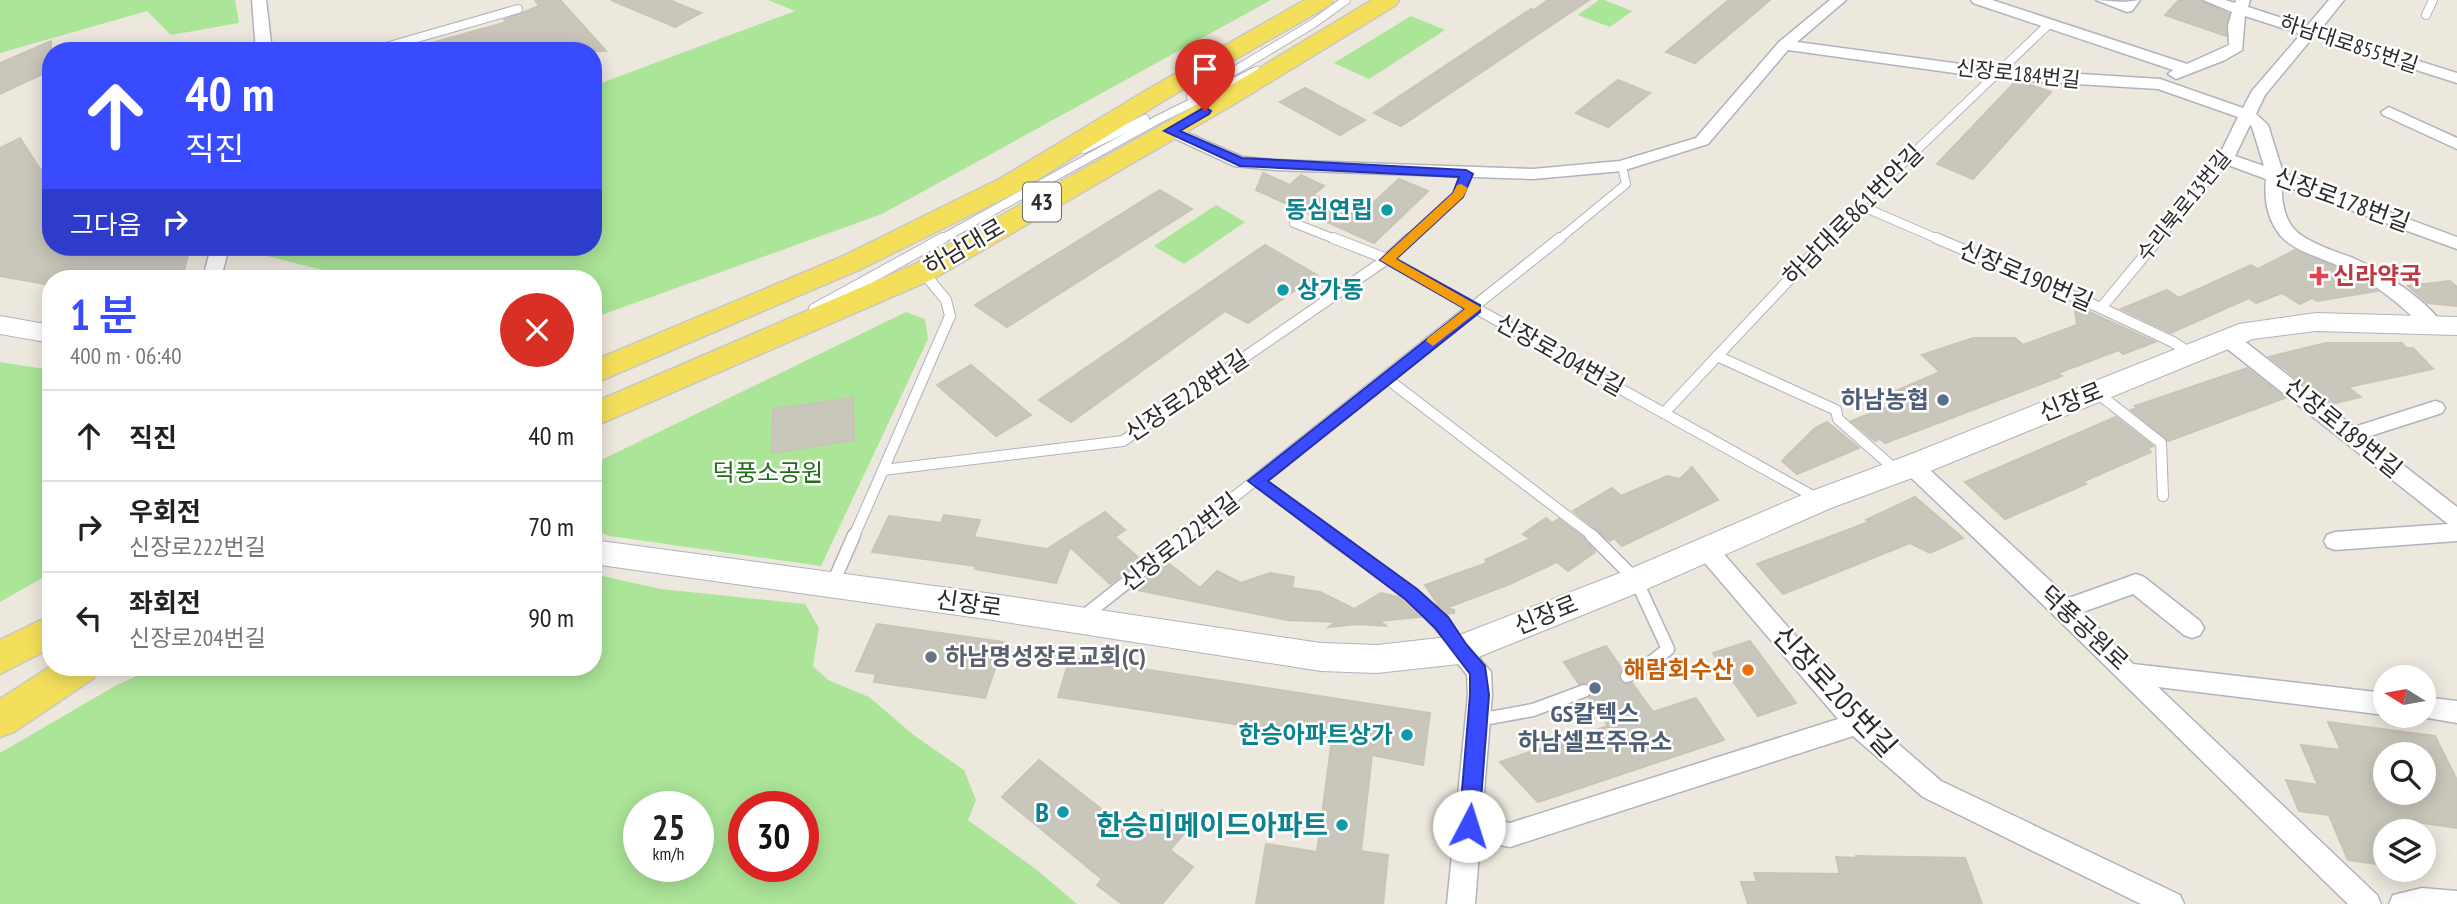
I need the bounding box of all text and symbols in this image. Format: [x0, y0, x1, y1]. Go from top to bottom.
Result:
street label: 하남대로855번길 [2276, 8, 2422, 79]
pin [1175, 39, 1235, 111]
icon: arrive [1186, 50, 1224, 88]
street label: 신장로184번길 [1955, 54, 2082, 93]
text: 40 m [185, 61, 274, 125]
icon: ahead [70, 70, 161, 161]
text: 직진 [185, 127, 244, 169]
street label: 하남대로861번안길 [1776, 138, 1930, 292]
street label: 수리북로13번길 [2131, 145, 2237, 267]
street label: 신장로178번길 [2270, 161, 2415, 239]
road number: 43 [1023, 182, 1061, 222]
place label: 동심연립 [1285, 194, 1373, 225]
marker: 동심연립 [1379, 202, 1395, 218]
icon: right [156, 203, 194, 241]
text: 그다음 [70, 208, 142, 241]
street label: 하남대로 [918, 211, 1010, 282]
street label: 신장로190번길 [1954, 233, 2098, 318]
place label: 신라약국 [2333, 260, 2421, 291]
marker: 신라약국 [2311, 268, 2327, 284]
place label: 상가동 [1297, 274, 1363, 305]
marker: 상가동 [1275, 282, 1291, 298]
text: 1 분 [70, 287, 137, 342]
button: close [500, 293, 574, 367]
street label: 신장로204번길 [1490, 306, 1630, 403]
text: 400 m · 06:40 [70, 341, 182, 370]
street label: 신장로228번길 [1119, 343, 1255, 448]
street label: 신장로189번길 [2278, 371, 2409, 485]
street label: 신장로 [2034, 375, 2107, 428]
place label: 하남농협 [1841, 384, 1929, 415]
marker: 하남농협 [1935, 392, 1951, 408]
icon: ahead [70, 417, 108, 455]
text: 40 m [528, 419, 574, 452]
text: 직진 [129, 421, 177, 454]
park label: 덕풍소공원 [713, 457, 823, 488]
street label: 신장로222번길 [1114, 485, 1246, 598]
text: 우회전 [129, 495, 201, 528]
icon: right [70, 508, 108, 546]
text: 70 m [528, 510, 574, 543]
text: 신장로222번길 [129, 532, 266, 561]
street label: 덕풍공원로 [2033, 579, 2135, 677]
street label: 신장로 [934, 584, 1004, 623]
text: 좌회전 [129, 586, 201, 619]
street label: 신장로 [1509, 588, 1582, 641]
icon: left [70, 599, 108, 637]
text: 90 m [528, 601, 574, 634]
street label: 신장로205번길 [1765, 617, 1906, 764]
text: 신장로204번길 [129, 623, 266, 652]
place label: 하남명성장로교회(C) [945, 641, 1146, 672]
marker: 하남명성장로교회(C) [923, 649, 939, 665]
place label: 해람회수산 [1624, 654, 1734, 685]
marker: 해람회수산 [1740, 662, 1756, 678]
north arrow [2373, 665, 2436, 728]
map controls [2373, 665, 2436, 882]
marker: GS칼텍스 하남셀프주유소 [1587, 680, 1603, 696]
place label: GS칼텍스 하남셀프주유소 [1518, 698, 1672, 757]
place label: 한승아파트상가 [1238, 719, 1393, 750]
marker: 한승아파트상가 [1399, 727, 1415, 743]
button: search [2373, 742, 2436, 805]
position arrow [1432, 789, 1506, 863]
speed limit sign: 30 [728, 791, 819, 882]
place label: B [1035, 793, 1049, 830]
text: 25 [652, 804, 685, 850]
marker: B [1055, 804, 1071, 820]
place label: 한승미메이드아파트 [1096, 806, 1328, 843]
marker: 한승미메이드아파트 [1334, 817, 1350, 833]
button: layers [2373, 819, 2436, 882]
text: km/h [653, 842, 684, 865]

